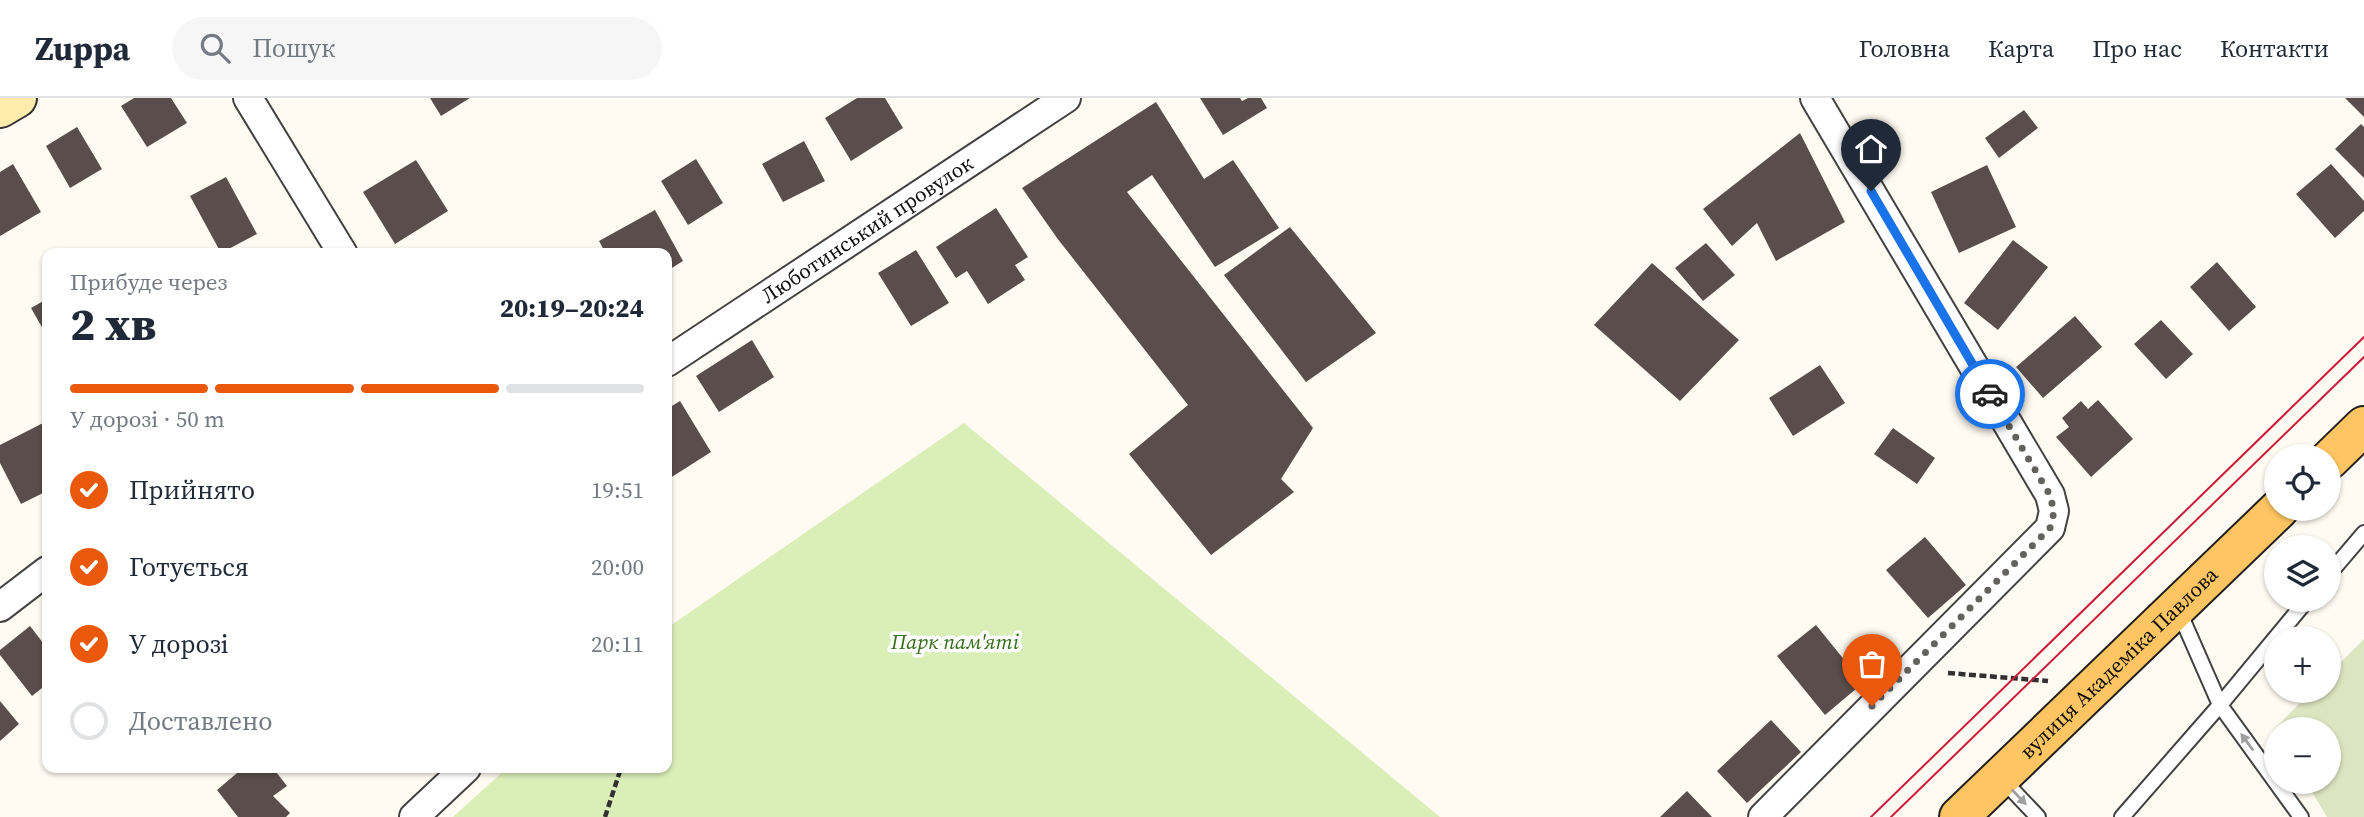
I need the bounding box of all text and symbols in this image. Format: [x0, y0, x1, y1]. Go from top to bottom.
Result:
search box [172, 17, 662, 80]
text: Zuppa [35, 26, 130, 71]
icon: search [196, 29, 234, 67]
text: Пошук [252, 30, 335, 66]
text: Головна [1859, 32, 1950, 65]
text: Карта [1988, 32, 2054, 65]
text: Про нас [2092, 32, 2182, 65]
text: Контакти [2220, 32, 2329, 65]
pin [1841, 119, 1901, 191]
icon: home [1852, 130, 1890, 168]
street label: Люботинський провулок [755, 148, 979, 310]
text: Прибуде через [70, 266, 227, 298]
text: 20:19–20:24 [500, 290, 644, 326]
text: 2 хв [70, 292, 156, 355]
courier [1955, 359, 2025, 429]
icon: car [1971, 375, 2009, 413]
text: У дорозі · 50 m [70, 403, 225, 435]
map controls [2264, 444, 2341, 794]
button: locate [2264, 444, 2341, 521]
icon: check [70, 471, 108, 509]
text: Прийнято [129, 472, 255, 508]
text: 19:51 [591, 474, 644, 506]
button: layers [2264, 535, 2341, 612]
icon: check [70, 548, 108, 586]
text: Готується [129, 549, 249, 585]
text: 20:00 [591, 551, 644, 583]
street label: вулиця Академіка Павлова [2013, 560, 2224, 765]
icon: check [70, 625, 108, 663]
text: У дорозі [129, 626, 229, 662]
button: + [2264, 626, 2341, 703]
park label: Парк пам'яті [890, 627, 1020, 656]
text: 20:11 [591, 628, 644, 660]
pin [1842, 634, 1902, 706]
icon: bag [1853, 645, 1891, 683]
text: Доставлено [129, 703, 272, 739]
button: − [2264, 717, 2341, 794]
one-way arrow [2240, 733, 2254, 751]
one-way arrow [2011, 788, 2027, 805]

